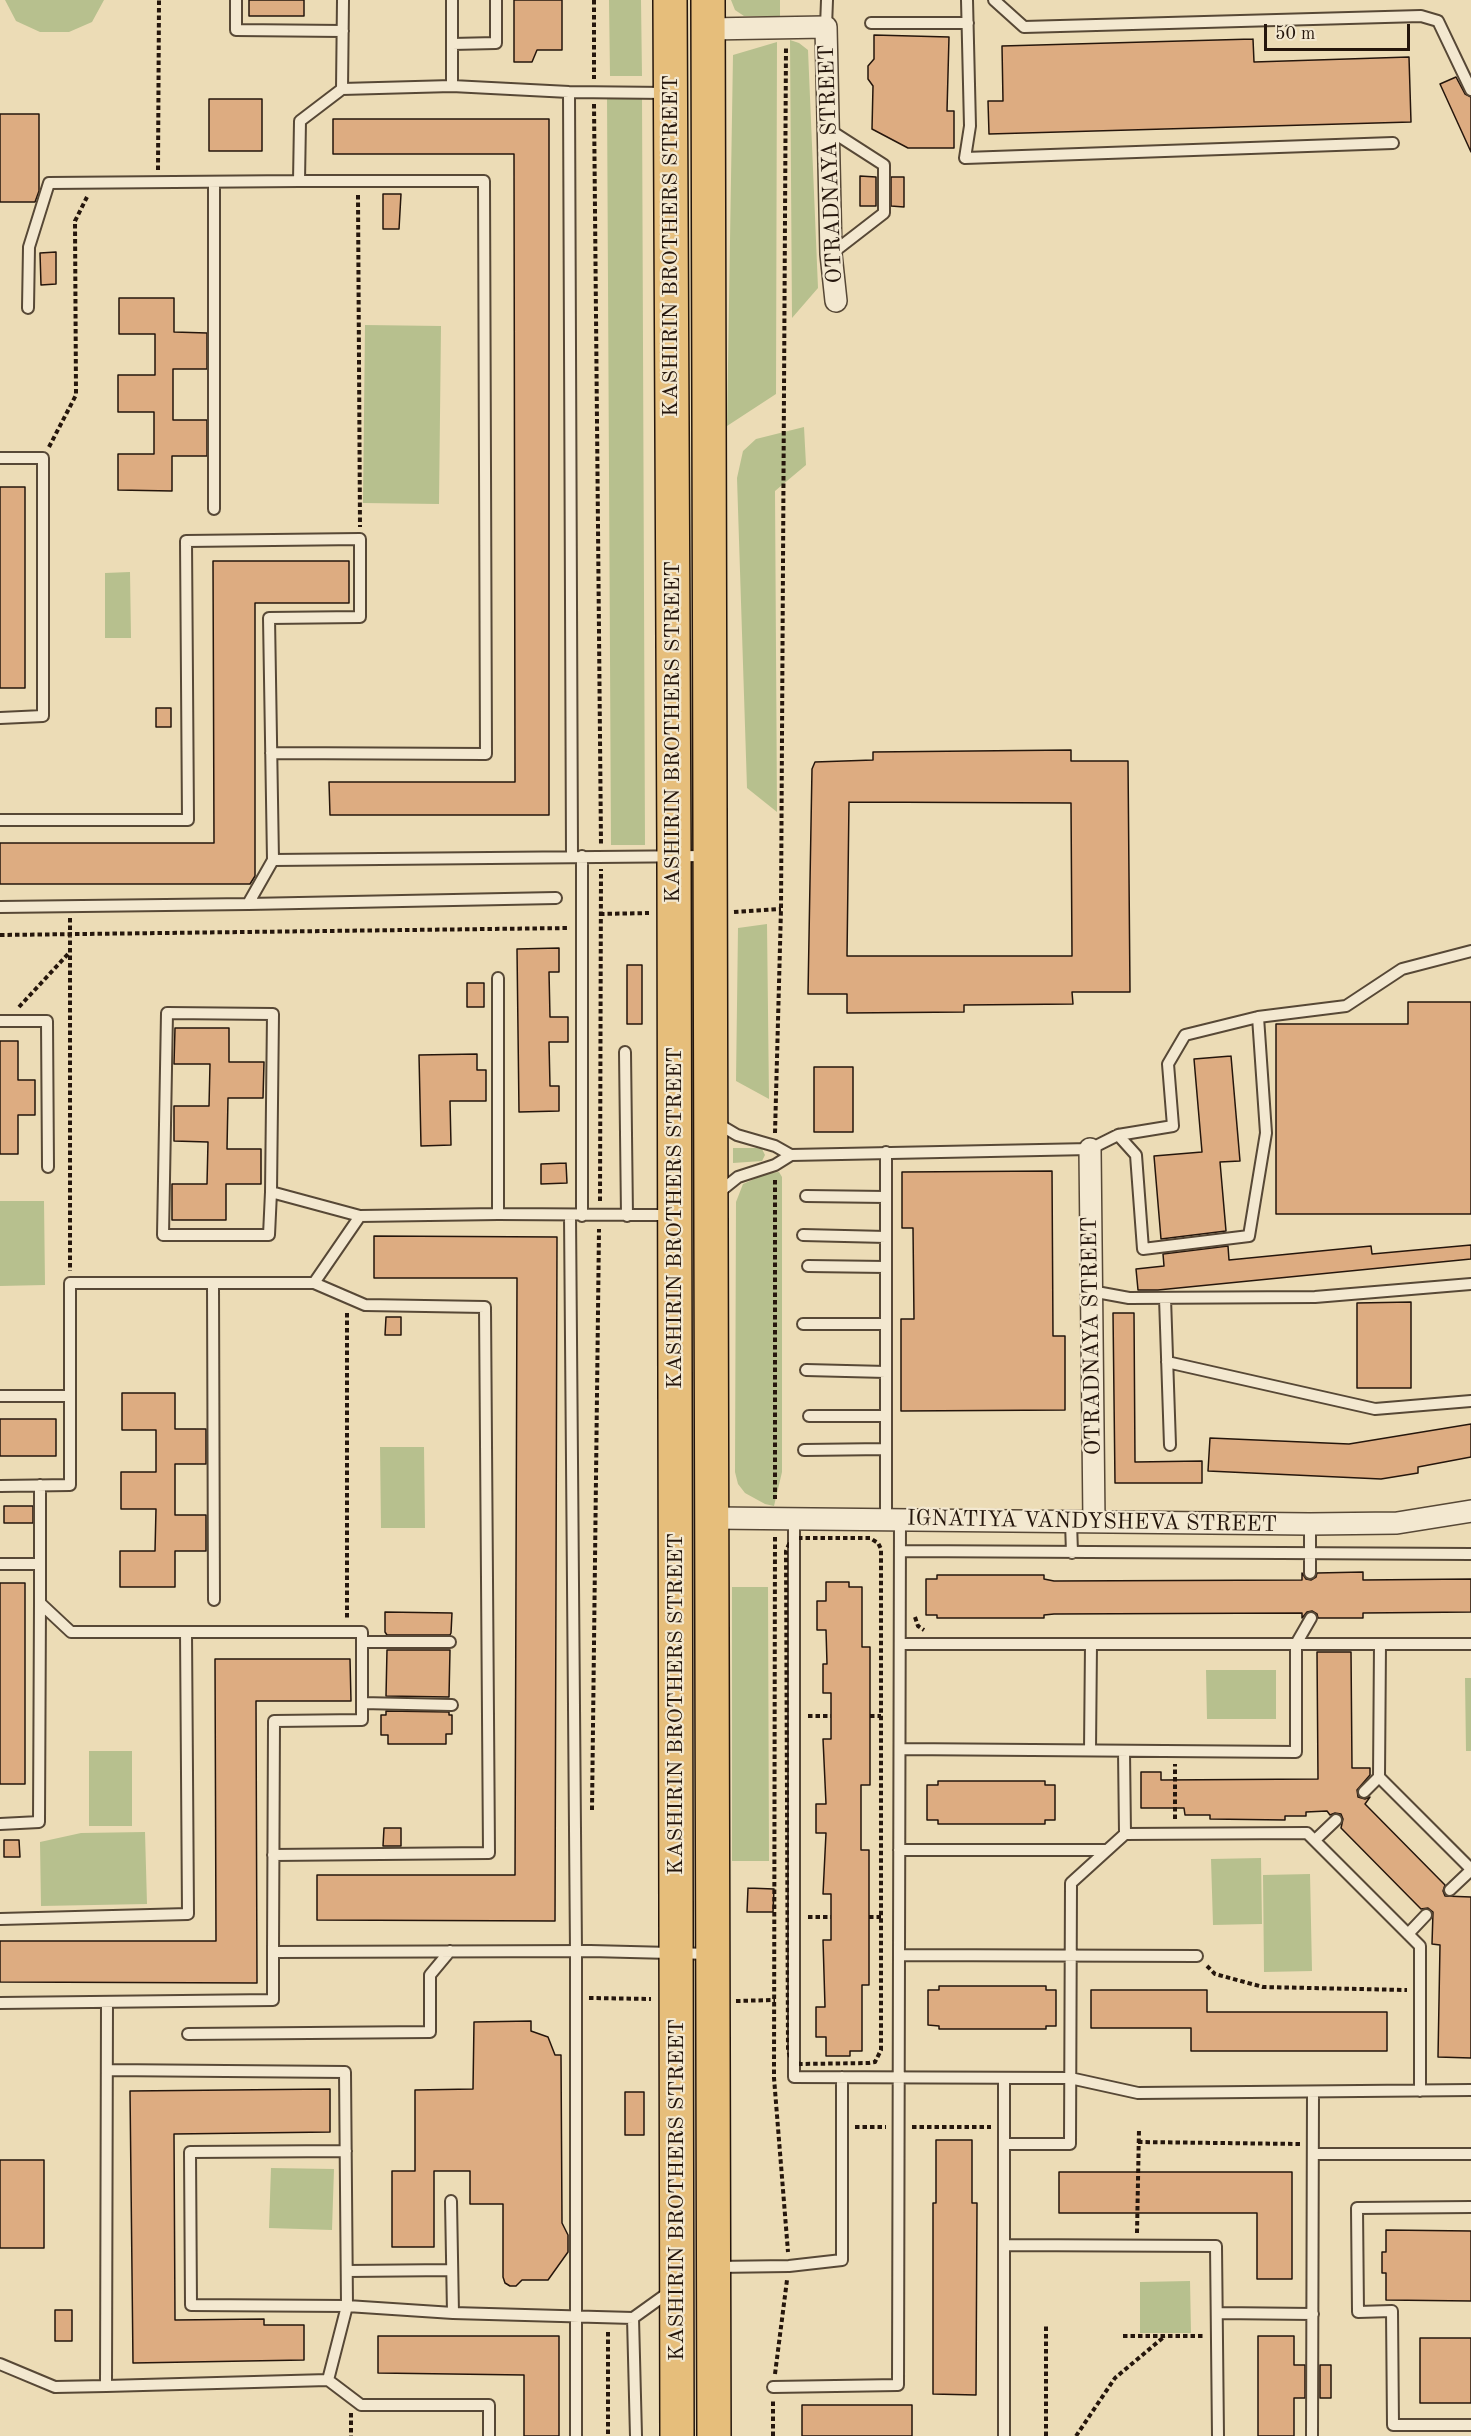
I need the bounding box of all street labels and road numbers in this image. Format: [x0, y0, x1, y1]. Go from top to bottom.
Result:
street label: OTRADNAYA STREET [814, 44, 848, 284]
street label: KASHIRIN BROTHERS STREET [658, 75, 684, 417]
street label: KASHIRIN BROTHERS STREET [660, 561, 686, 903]
street label: KASHIRIN BROTHERS STREET [662, 1047, 688, 1389]
street label: OTRADNAYA STREET [1077, 1216, 1107, 1456]
street label: IGNATIYA VANDYSHEVA STREET [907, 1506, 1277, 1538]
street label: KASHIRIN BROTHERS STREET [663, 1533, 689, 1875]
street label: KASHIRIN BROTHERS STREET [664, 2019, 690, 2361]

